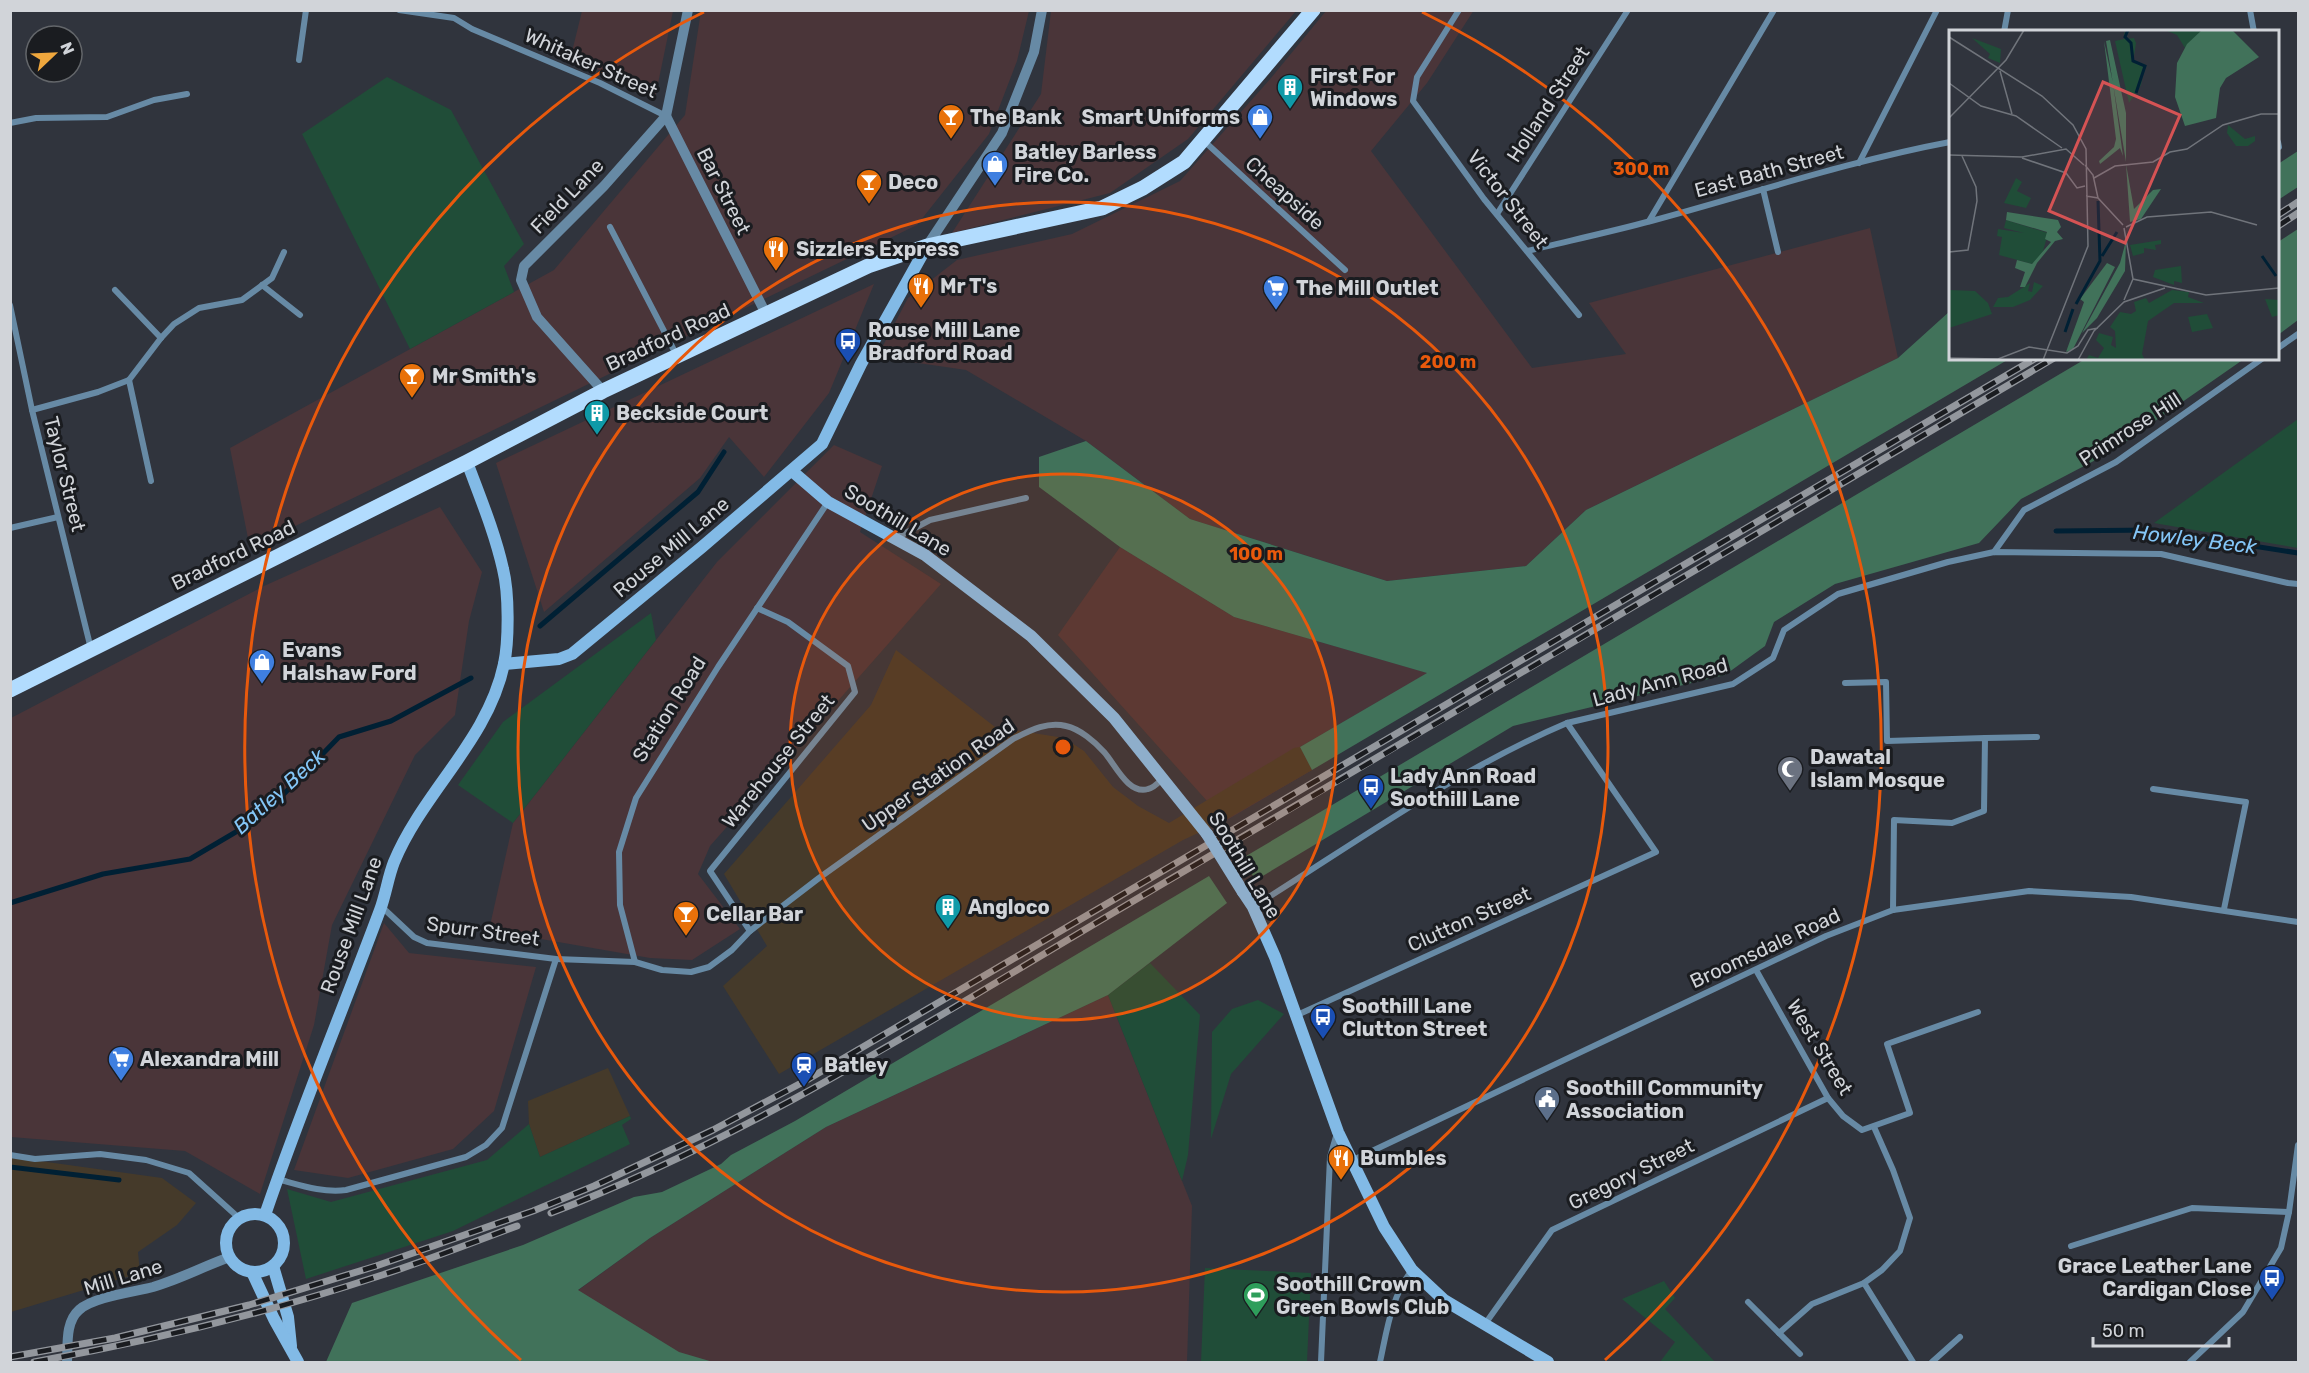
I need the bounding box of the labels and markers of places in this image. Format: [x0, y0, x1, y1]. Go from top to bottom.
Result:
place label: First For Windows [1310, 64, 1397, 111]
building icon: First For Windows [1275, 72, 1305, 110]
bar icon: The Bank [936, 102, 966, 140]
shop icon: Smart Uniforms [1245, 102, 1275, 140]
place label: The Bank [970, 105, 1062, 129]
place label: Smart Uniforms [1081, 105, 1240, 129]
place label: Batley Barless Fire Co. [1014, 140, 1157, 187]
shop icon: Batley Barless Fire Co. [980, 149, 1010, 187]
bar icon: Deco [854, 167, 884, 205]
place label: Deco [888, 170, 938, 194]
restaurant icon: Sizzlers Express [761, 234, 791, 272]
place label: Sizzlers Express [796, 237, 959, 261]
restaurant icon: Mr T's [906, 271, 936, 309]
supermarket icon: The Mill Outlet [1261, 273, 1291, 311]
place label: Mr T's [940, 274, 997, 298]
place label: The Mill Outlet [1296, 276, 1439, 300]
place label: Rouse Mill Lane Bradford Road [868, 318, 1021, 365]
bus stop icon: Rouse Mill Lane Bradford Road [833, 326, 863, 364]
bar icon: Mr Smith's [397, 361, 427, 399]
place label: Mr Smith's [432, 364, 536, 388]
building icon: Beckside Court [582, 398, 612, 436]
place label: Beckside Court [616, 401, 768, 425]
place label: Evans Halshaw Ford [282, 638, 417, 685]
shop icon: Evans Halshaw Ford [247, 647, 277, 685]
centre of rings [1053, 737, 1073, 757]
place label: Dawatal Islam Mosque [1810, 745, 1945, 792]
mosque icon: Dawatal Islam Mosque [1775, 754, 1805, 792]
place label: Lady Ann Road Soothill Lane [1390, 764, 1536, 811]
bus stop icon: Lady Ann Road Soothill Lane [1356, 772, 1386, 810]
building icon: Angloco [933, 892, 963, 930]
place label: Angloco [968, 895, 1050, 919]
bar icon: Cellar Bar [671, 899, 701, 937]
place label: Cellar Bar [706, 902, 803, 926]
place label: Soothill Lane Clutton Street [1342, 994, 1487, 1041]
bus stop icon: Soothill Lane Clutton Street [1308, 1002, 1338, 1040]
supermarket icon: Alexandra Mill [106, 1044, 136, 1082]
place label: Alexandra Mill [140, 1047, 279, 1071]
station icon: Batley [789, 1050, 819, 1088]
place label: Batley [824, 1053, 888, 1077]
place label: Soothill Community Association [1566, 1076, 1763, 1123]
public building icon: Soothill Community Association [1532, 1084, 1562, 1122]
restaurant icon: Bumbles [1326, 1143, 1356, 1181]
place label: Bumbles [1360, 1146, 1447, 1170]
place label: Grace Leather Lane Cardigan Close [2058, 1254, 2252, 1301]
bus stop icon: Grace Leather Lane Cardigan Close [2257, 1263, 2287, 1301]
place label: Soothill Crown Green Bowls Club [1276, 1272, 1449, 1319]
sports icon: Soothill Crown Green Bowls Club [1241, 1280, 1271, 1318]

